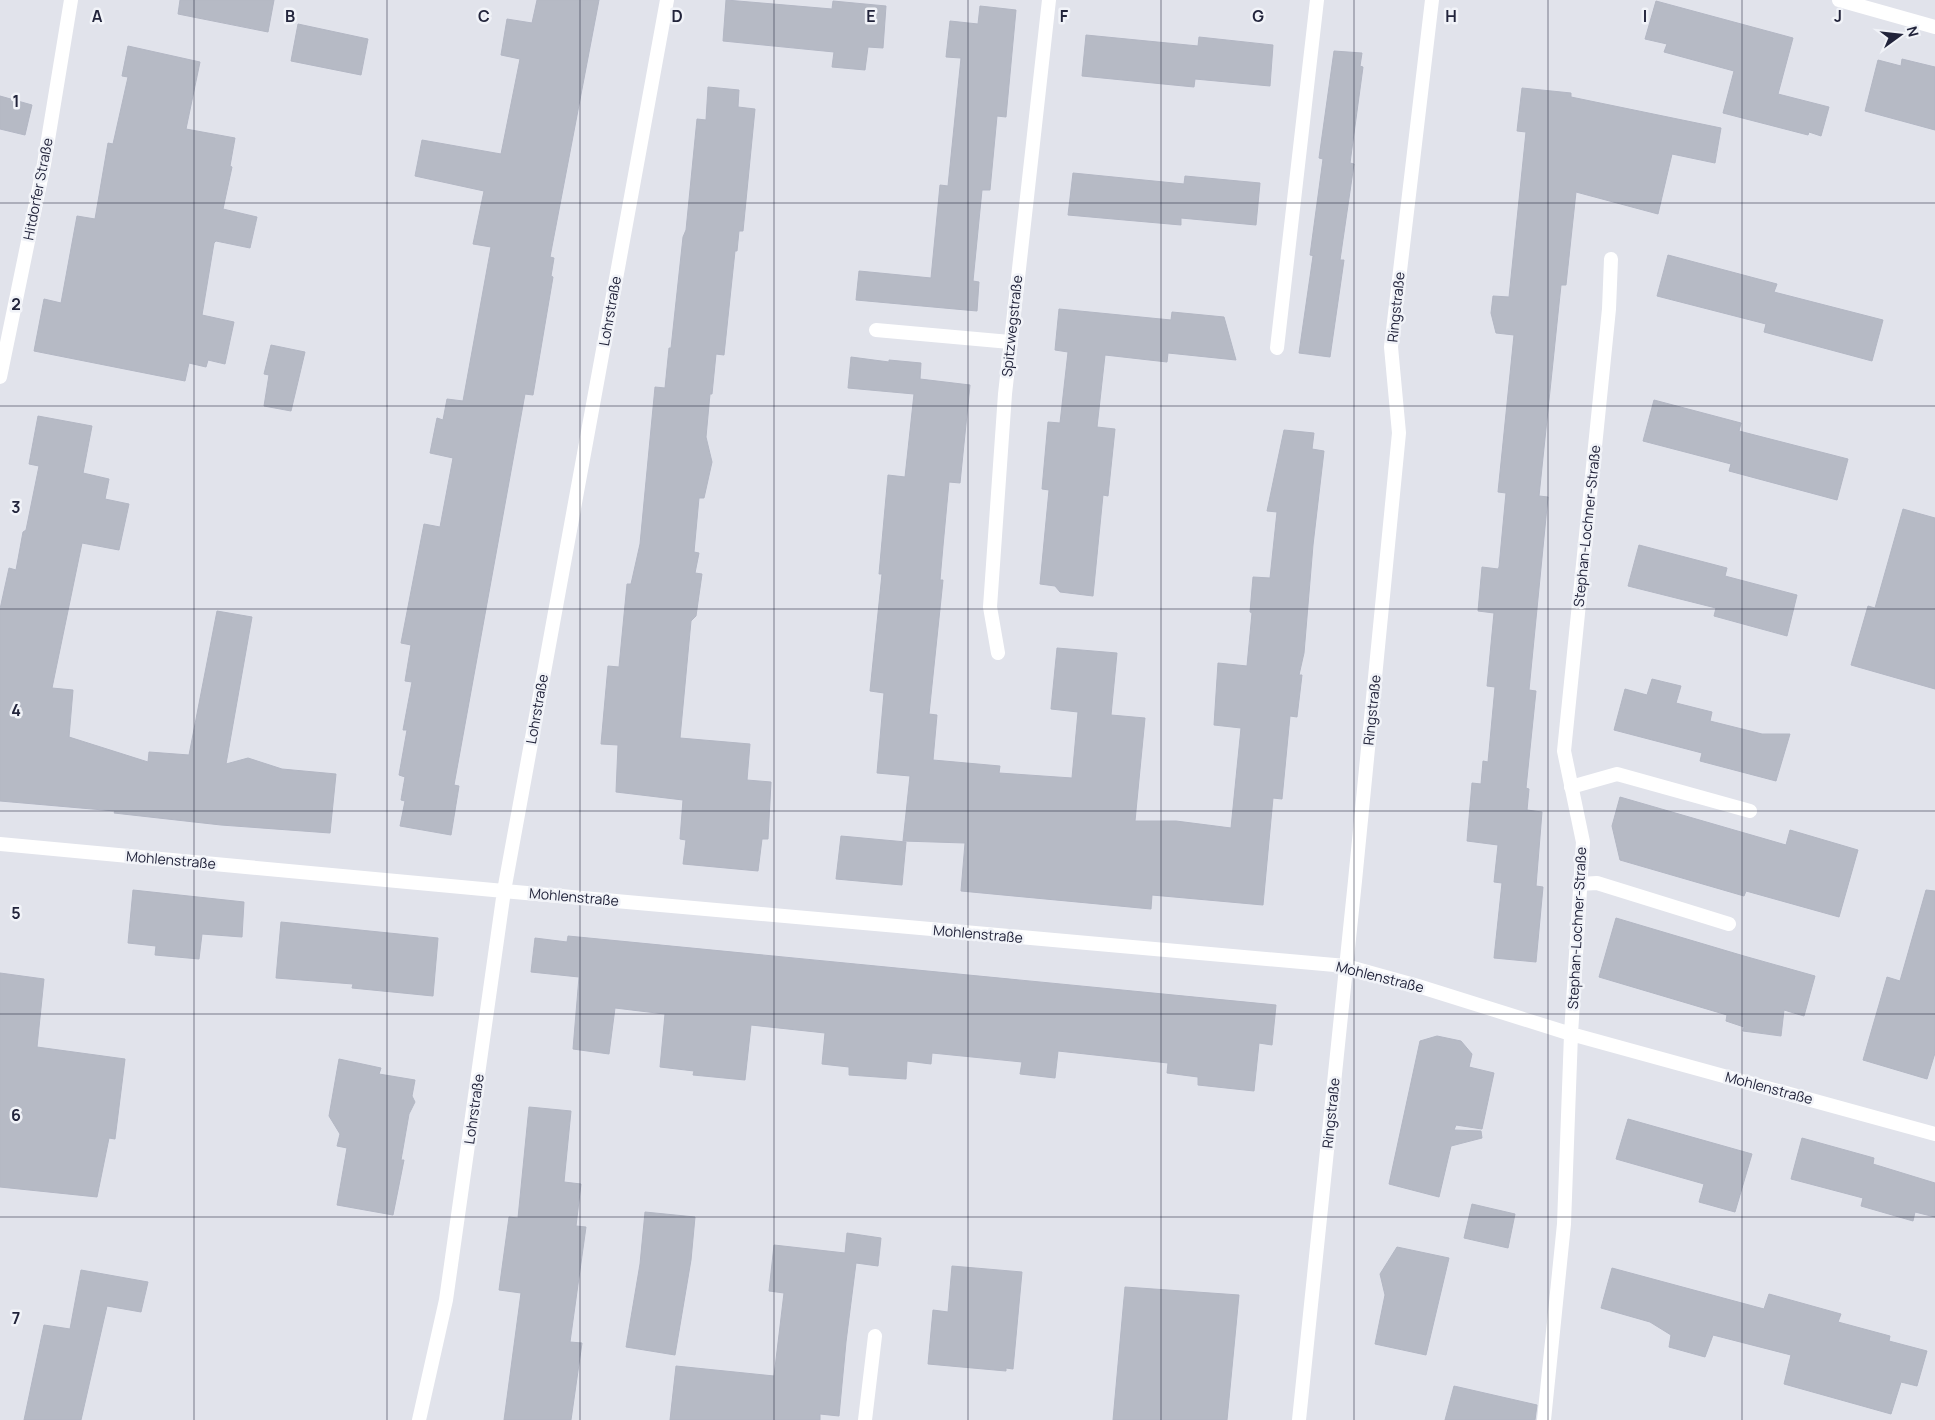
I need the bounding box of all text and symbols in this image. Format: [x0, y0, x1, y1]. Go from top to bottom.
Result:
text: A [92, 5, 103, 27]
text: B [285, 5, 295, 27]
text: C [478, 5, 490, 27]
text: D [671, 5, 683, 27]
text: E [866, 5, 876, 27]
text: F [1060, 5, 1069, 27]
text: G [1252, 5, 1264, 27]
text: H [1445, 5, 1457, 27]
text: I [1643, 5, 1647, 27]
text: J [1834, 5, 1842, 27]
north arrow [1875, 10, 1925, 60]
text: N [1903, 24, 1924, 39]
text: 1 [12, 90, 20, 112]
street label: Hitdorfer Straße [18, 136, 57, 242]
street label: Ringstraße [1382, 271, 1409, 343]
street label: Spitzwegstraße [997, 274, 1026, 378]
street label: Lohrstraße [594, 275, 625, 347]
text: 2 [11, 293, 21, 315]
street label: Stephan-Lochner-Straße [1569, 444, 1604, 608]
text: 3 [11, 496, 21, 518]
street label: Lohrstraße [521, 673, 552, 745]
street label: Ringstraße [1358, 674, 1385, 746]
text: 4 [11, 699, 21, 721]
street label: Mohlenstraße [125, 846, 217, 873]
street label: Stephan-Lochner-Straße [1563, 846, 1590, 1010]
street label: Mohlenstraße [528, 883, 620, 910]
text: 5 [11, 902, 21, 924]
street label: Mohlenstraße [932, 920, 1024, 947]
street label: Mohlenstraße [1334, 956, 1426, 997]
street label: Mohlenstraße [1723, 1067, 1815, 1108]
street label: Lohrstraße [459, 1073, 488, 1145]
street label: Ringstraße [1317, 1077, 1344, 1149]
text: 6 [11, 1104, 21, 1126]
text: 7 [12, 1307, 20, 1329]

